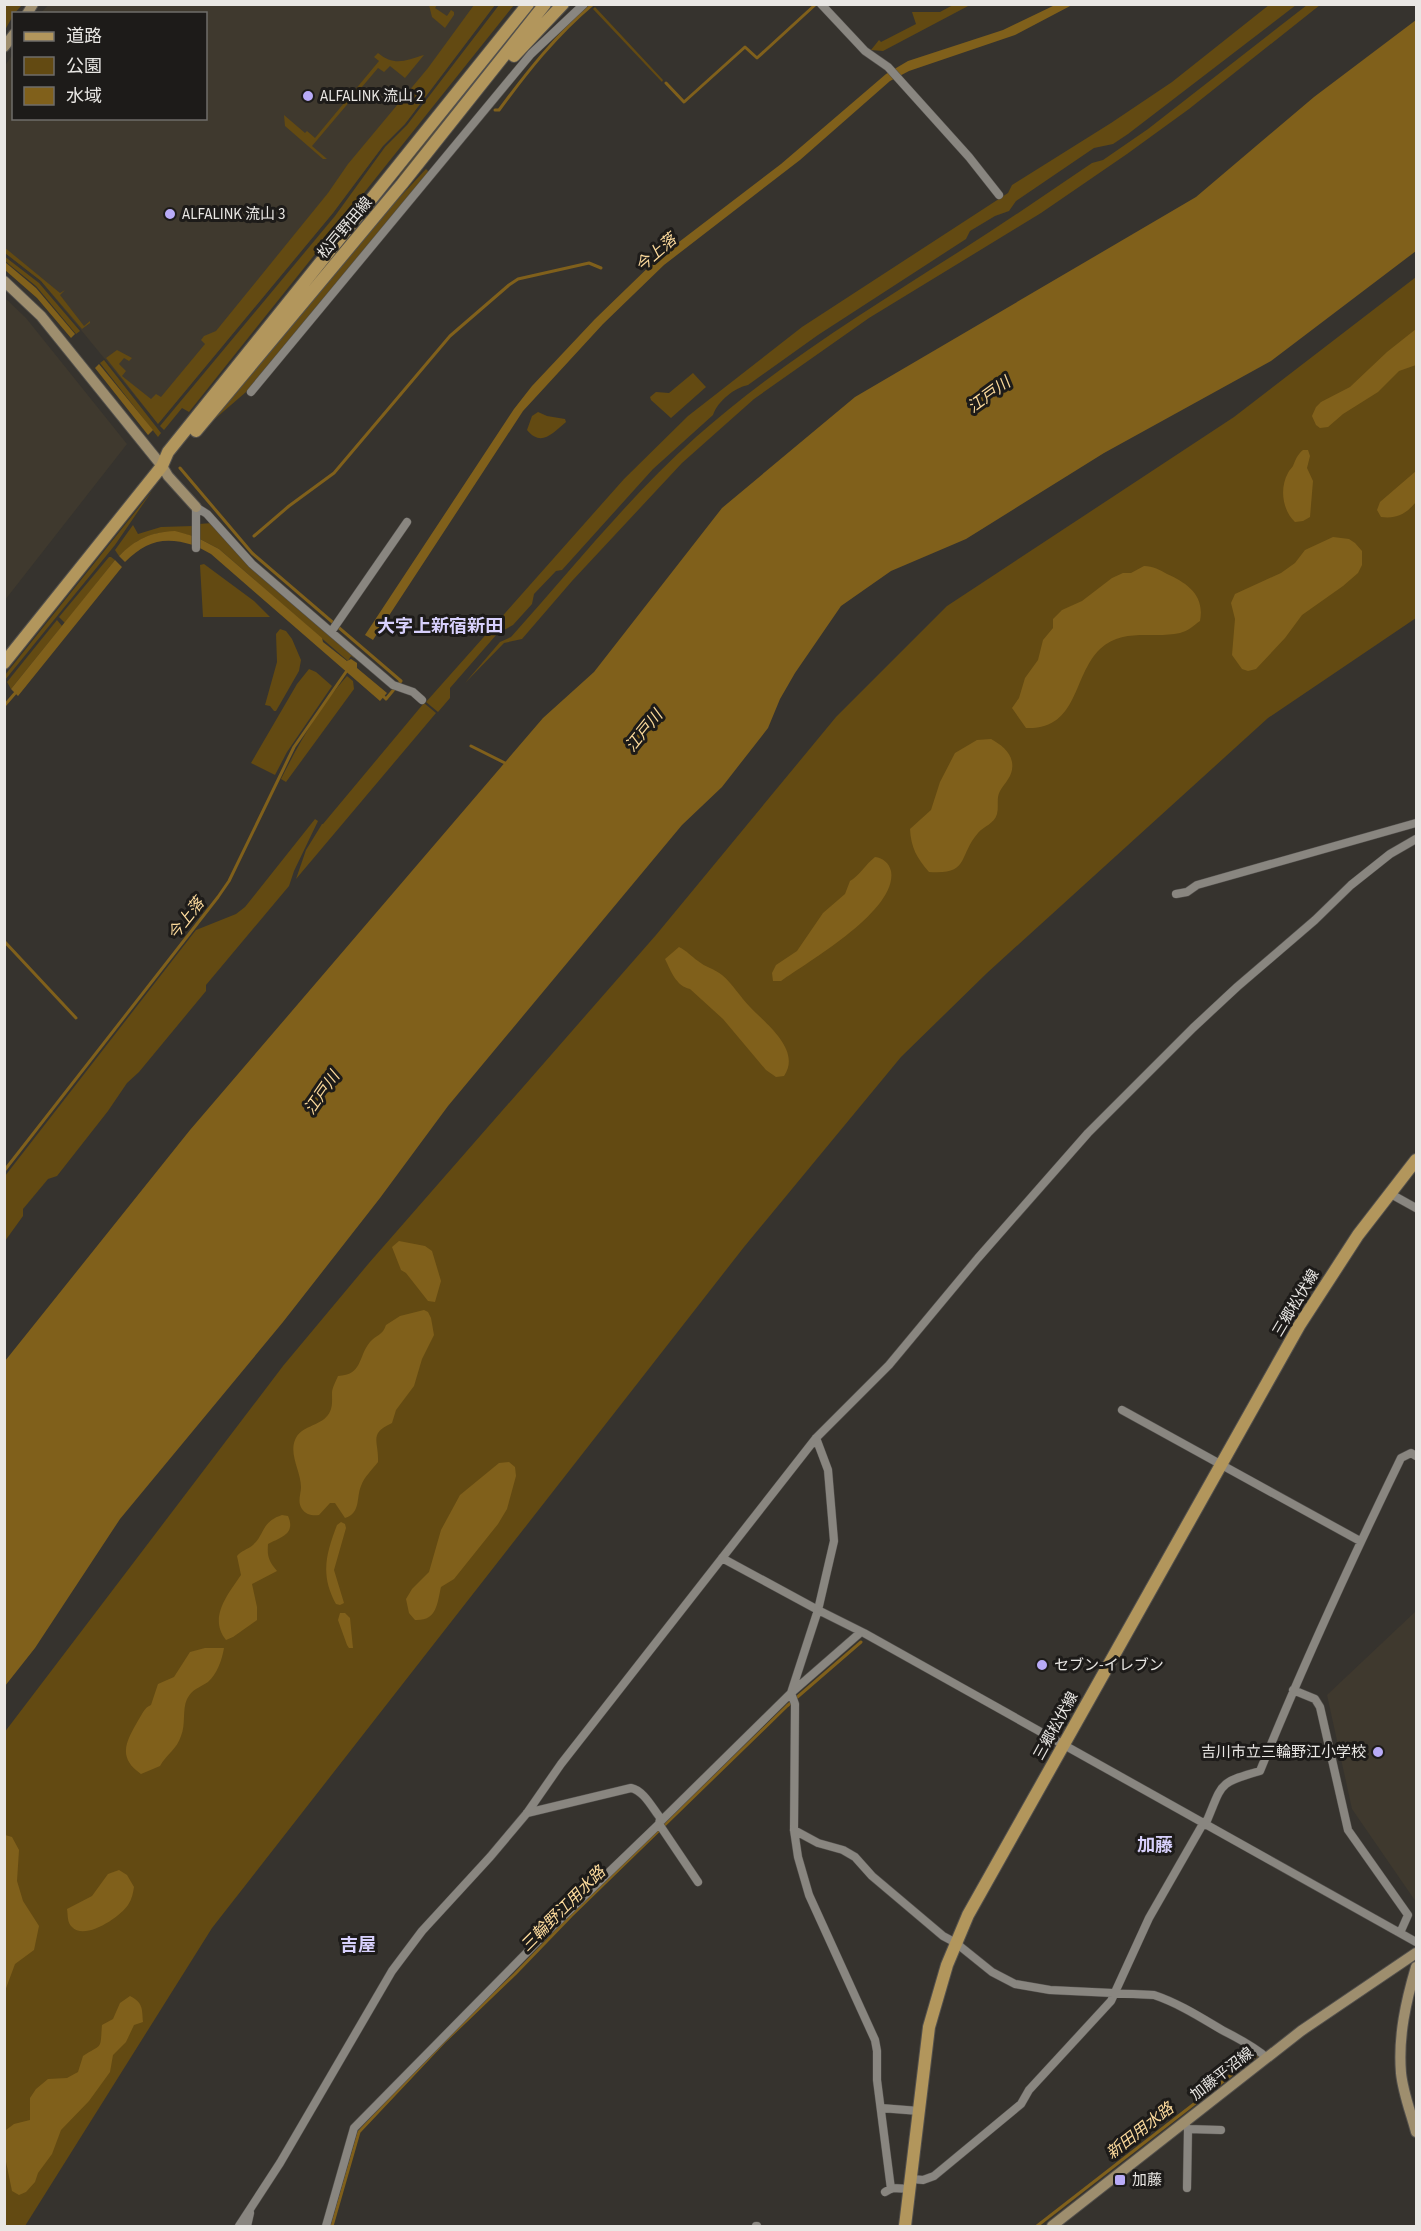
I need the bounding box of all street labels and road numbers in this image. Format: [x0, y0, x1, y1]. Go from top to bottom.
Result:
street label: 松戸野田線 [313, 193, 377, 263]
street label: 三郷松伏線 [1268, 1265, 1324, 1341]
street label: 三郷松伏線 [1029, 1688, 1083, 1764]
street label: 加藤平沼線 [1186, 2043, 1258, 2105]

